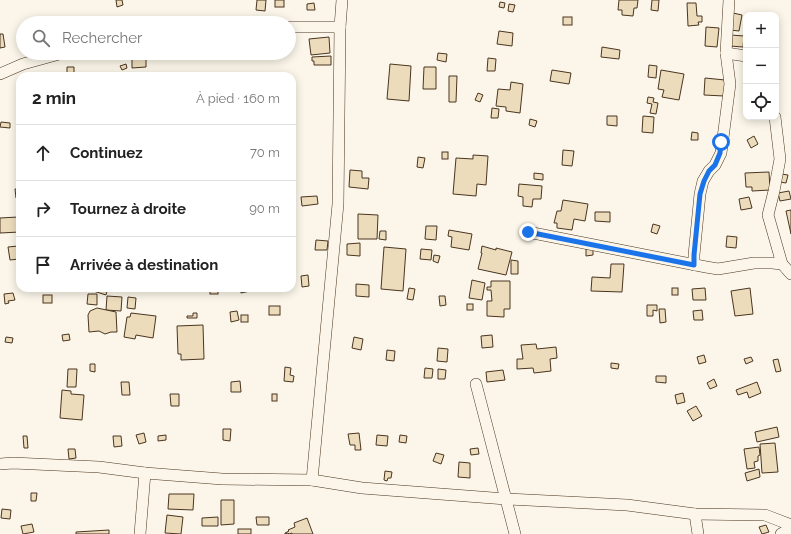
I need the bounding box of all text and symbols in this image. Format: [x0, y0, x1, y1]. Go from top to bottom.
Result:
map controls [743, 12, 779, 120]
button: + [743, 12, 779, 48]
search box [16, 16, 296, 60]
icon: search [30, 27, 52, 49]
text: Rechercher [62, 29, 142, 47]
button: − [743, 48, 779, 84]
button: locate [743, 84, 779, 120]
text: 2 min [32, 88, 76, 108]
text: À pied · 160 m [196, 91, 280, 106]
route start [712, 133, 730, 151]
icon: ahead [32, 142, 54, 164]
text: Continuez [70, 144, 143, 162]
text: 70 m [250, 145, 280, 160]
icon: right [32, 198, 54, 220]
text: Tournez à droite [70, 200, 186, 218]
text: 90 m [249, 201, 280, 216]
route end [519, 223, 537, 241]
icon: arrive [32, 254, 54, 276]
text: Arrivée à destination [70, 256, 218, 274]

